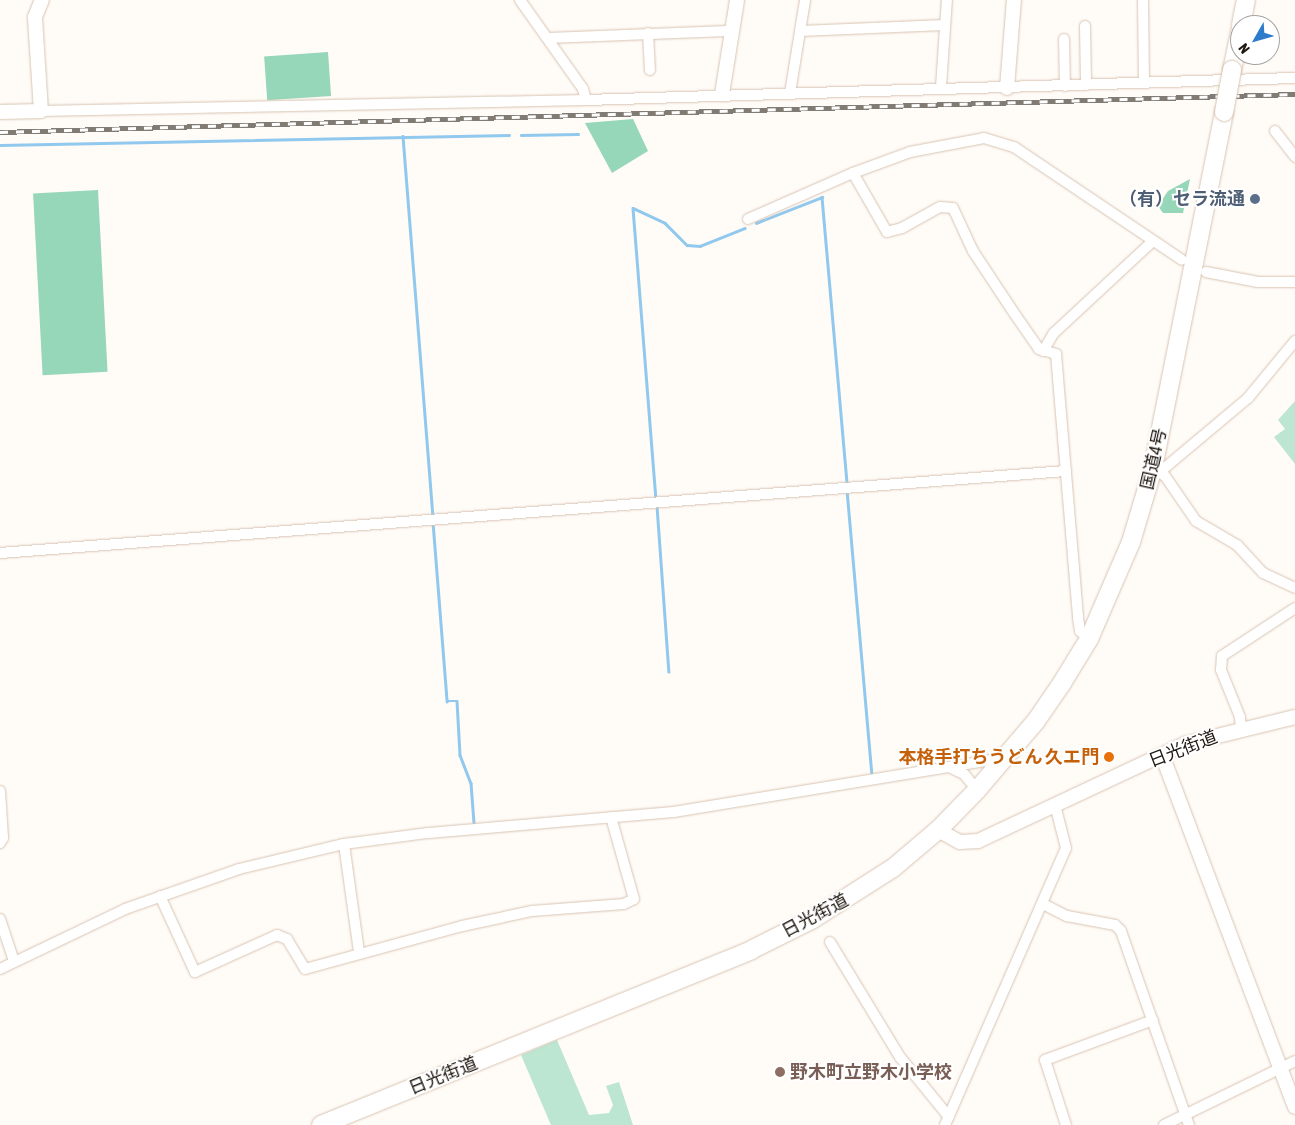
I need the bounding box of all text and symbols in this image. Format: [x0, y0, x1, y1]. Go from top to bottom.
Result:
north arrow [1230, 15, 1280, 65]
text: N [1235, 40, 1253, 57]
place label: （有）セラ流通 [1119, 188, 1245, 210]
marker: （有）セラ流通 [1249, 193, 1261, 205]
street label: 国道4号 [1136, 426, 1172, 492]
street label: 日光街道 [1146, 726, 1220, 772]
place label: 本格手打ちうどん 久エ門 [899, 746, 1099, 768]
marker: 本格手打ちうどん 久エ門 [1103, 751, 1115, 763]
street label: 日光街道 [778, 890, 852, 942]
street label: 日光街道 [406, 1053, 480, 1099]
place label: 野木町立野木小学校 [790, 1061, 952, 1083]
marker: 野木町立野木小学校 [774, 1066, 786, 1078]

